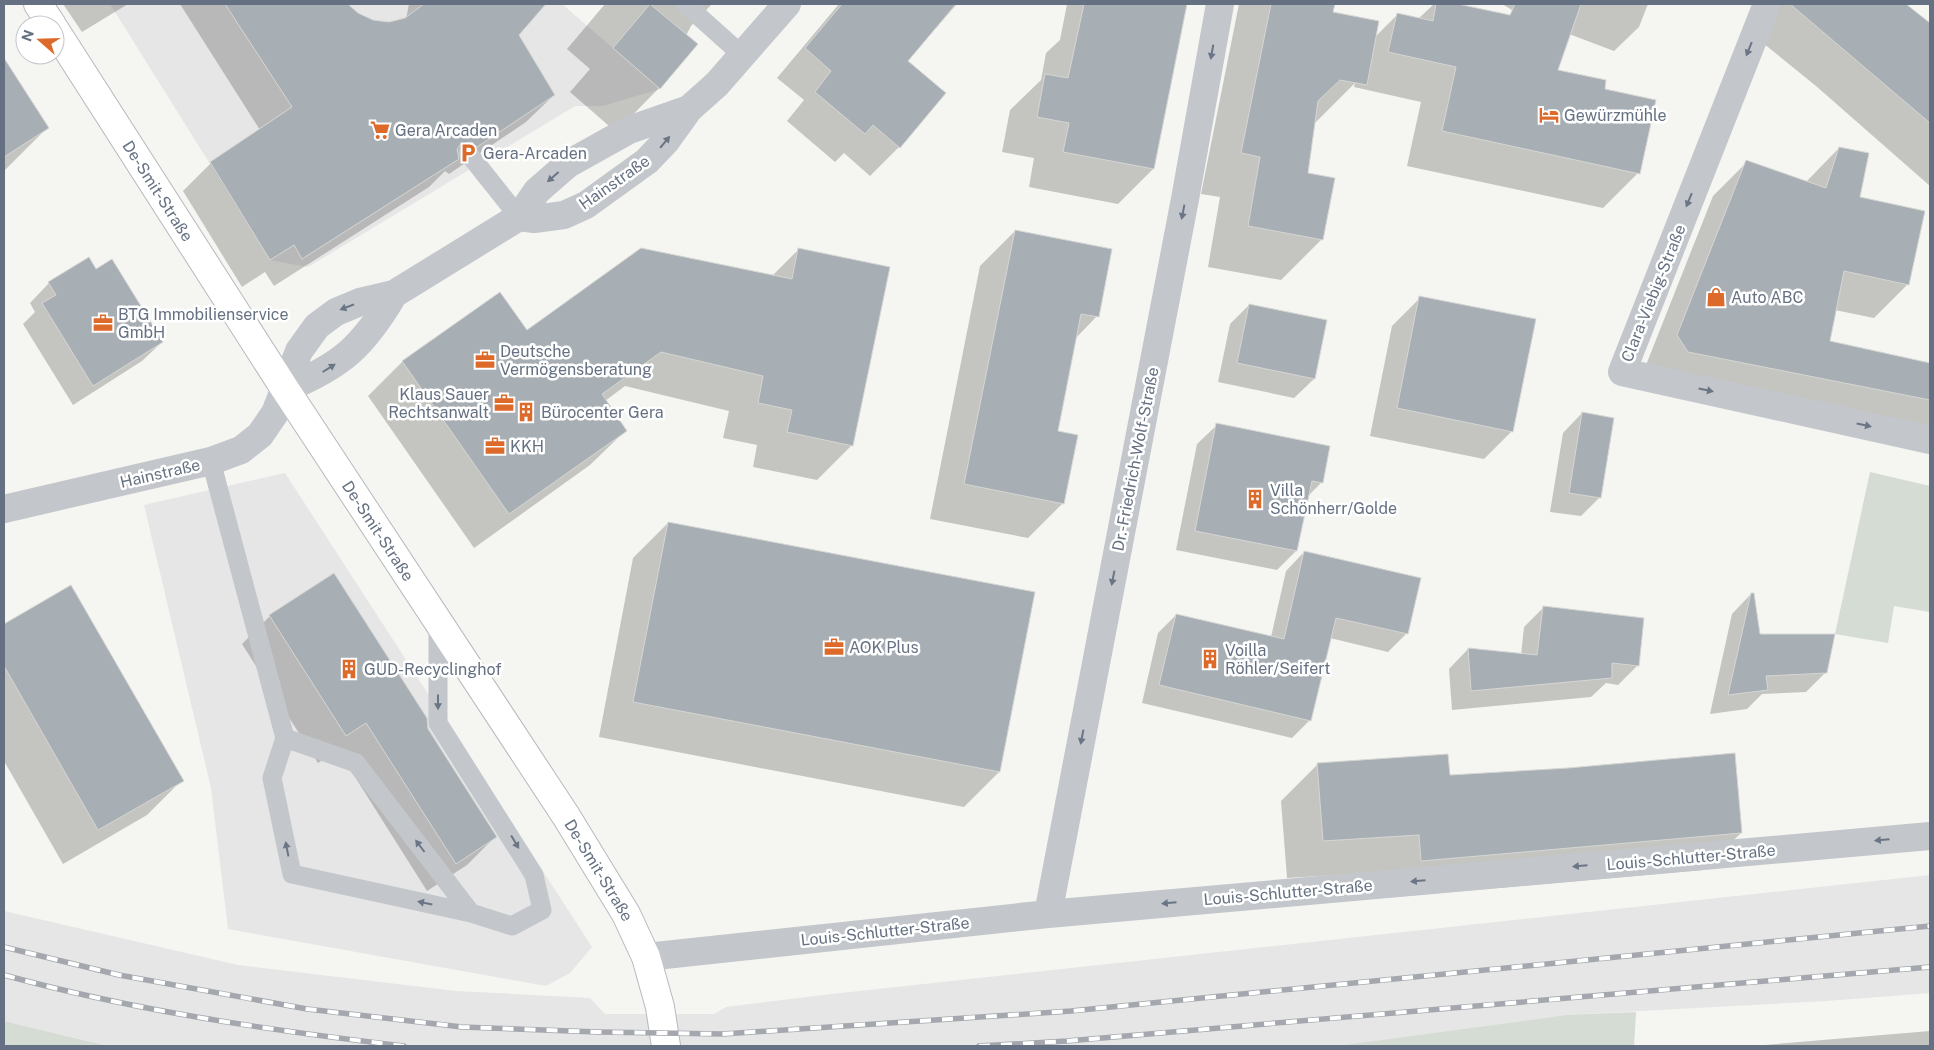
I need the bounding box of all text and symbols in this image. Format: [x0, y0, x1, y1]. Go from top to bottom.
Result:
north arrow [15, 15, 65, 65]
text: N [18, 28, 37, 43]
one-way arrow [1745, 42, 1753, 57]
one-way arrow [1207, 44, 1215, 60]
hotel icon: Gewürzmühle [1538, 104, 1560, 126]
place label: Gewürzmühle [1564, 106, 1667, 125]
supermarket icon: Gera Arcaden [369, 119, 391, 141]
place label: Gera Arcaden [395, 121, 497, 140]
one-way arrow [659, 136, 670, 149]
street label: De-Smit-Straße [118, 137, 197, 245]
parking icon: Gera-Arcaden [457, 142, 479, 164]
place label: Gera-Arcaden [483, 144, 587, 163]
street label: Hainstraße [575, 151, 653, 214]
one-way arrow [547, 171, 559, 183]
one-way arrow [1685, 193, 1693, 208]
one-way arrow [1178, 204, 1186, 220]
street label: Clara-Viebig-Straße [1617, 222, 1690, 365]
shop icon: Auto ABC [1705, 286, 1727, 308]
place label: Auto ABC [1731, 288, 1803, 307]
one-way arrow [339, 303, 354, 311]
place label: BTG Immobilienservice GmbH [118, 305, 289, 342]
office icon: BTG Immobilienservice GmbH [92, 312, 114, 334]
place label: Deutsche Vermögensberatung [500, 342, 652, 379]
office icon: Deutsche Vermögensberatung [474, 349, 496, 371]
one-way arrow [323, 363, 336, 372]
street label: Dr.-Friedrich-Wolf-Straße [1108, 366, 1163, 553]
place label: Klaus Sauer Rechtsanwalt [388, 385, 489, 422]
one-way arrow [1698, 386, 1713, 394]
office icon: Klaus Sauer Rechtsanwalt [493, 392, 515, 414]
building icon: Bürocenter Gera [515, 401, 537, 423]
place label: Bürocenter Gera [541, 403, 664, 422]
one-way arrow [1857, 421, 1872, 429]
office icon: KKH [484, 435, 506, 457]
place label: KKH [510, 437, 544, 456]
street label: Hainstraße [118, 455, 202, 492]
street label: De-Smit-Straße [338, 477, 418, 585]
place label: Villa Schönherr/Golde [1270, 481, 1397, 518]
building icon: Villa Schönherr/Golde [1244, 488, 1266, 510]
one-way arrow [1108, 570, 1116, 586]
office icon: AOK Plus [823, 636, 845, 658]
place label: AOK Plus [849, 638, 919, 657]
place label: Voilla Röhler/Seifert [1225, 641, 1330, 678]
building icon: Voilla Röhler/Seifert [1199, 648, 1221, 670]
building icon: GUD-Recyclinghof [338, 658, 360, 680]
place label: GUD-Recyclinghof [364, 660, 502, 679]
one-way arrow [434, 695, 442, 711]
one-way arrow [1077, 729, 1085, 745]
street label: De-Smit-Straße [560, 816, 637, 924]
one-way arrow [511, 836, 520, 849]
one-way arrow [1873, 836, 1889, 844]
one-way arrow [415, 839, 425, 853]
one-way arrow [282, 841, 290, 857]
street label: Louis-Schlutter-Straße [1606, 841, 1776, 874]
one-way arrow [1572, 863, 1588, 871]
street label: Louis-Schlutter-Straße [1203, 876, 1373, 909]
one-way arrow [1410, 877, 1426, 885]
one-way arrow [418, 899, 433, 907]
one-way arrow [1161, 899, 1177, 907]
street label: Louis-Schlutter-Straße [800, 913, 970, 950]

